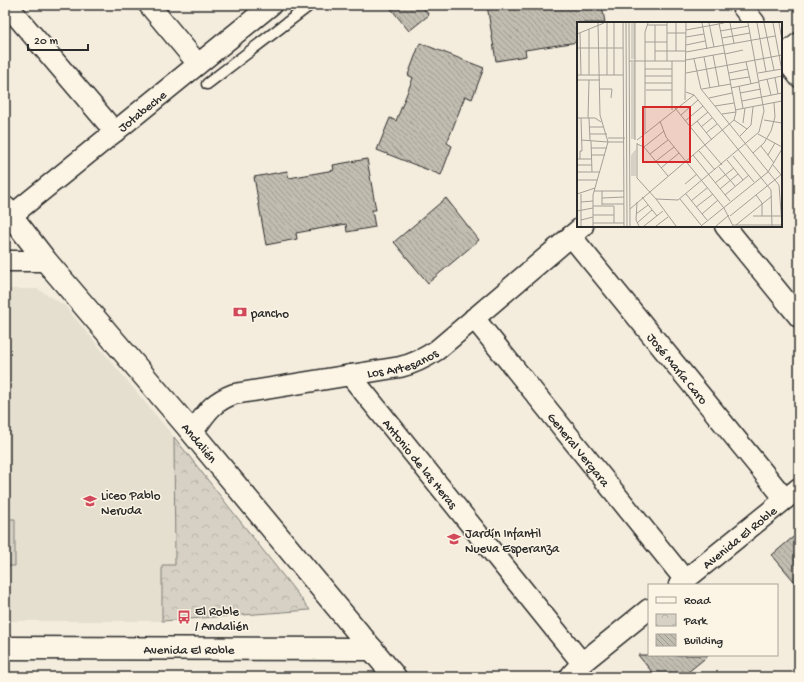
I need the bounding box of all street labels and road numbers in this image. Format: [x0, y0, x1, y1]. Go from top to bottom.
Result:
street label: Jotabeche [116, 88, 170, 136]
street label: José María Caro [643, 331, 710, 408]
street label: Los Artesanos [366, 346, 443, 382]
street label: General Vergara [543, 410, 612, 491]
street label: Antonio de las Heras [378, 417, 460, 513]
street label: Andalién [177, 421, 220, 467]
street label: Avenida El Roble [700, 504, 781, 573]
street label: Avenida El Roble [143, 643, 235, 659]

